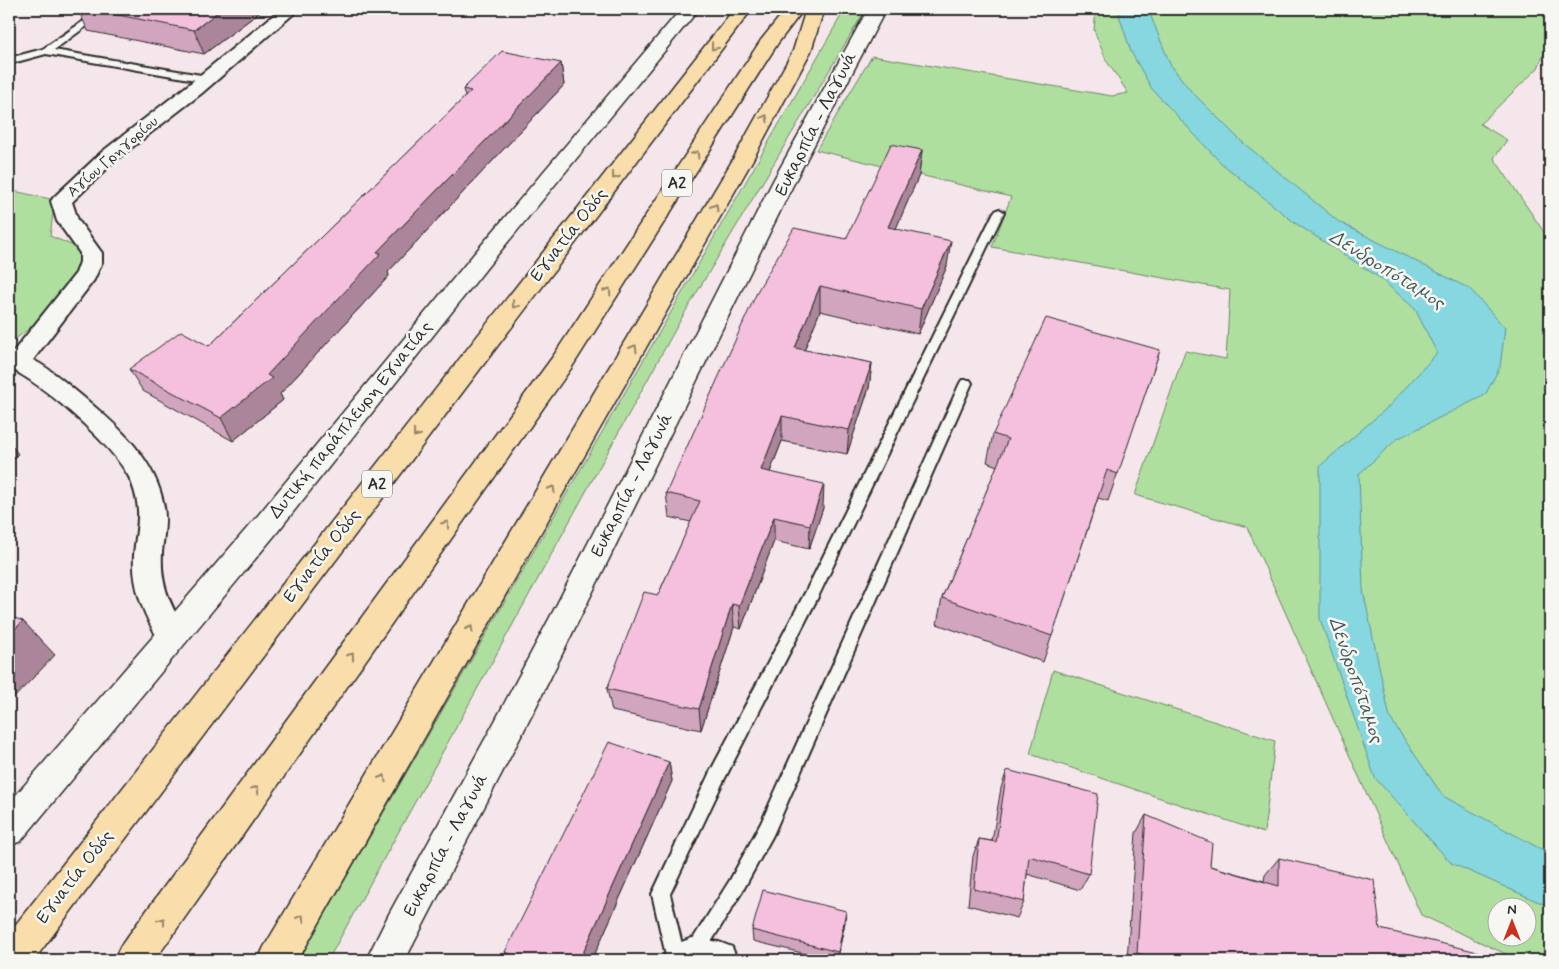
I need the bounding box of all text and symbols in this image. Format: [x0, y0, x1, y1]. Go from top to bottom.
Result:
one-way arrow [711, 41, 719, 50]
street label: Ευκαρπία - Λαγυνά [769, 48, 863, 200]
street label: Αγίου Γρηγορίου [63, 112, 163, 202]
one-way arrow [759, 114, 769, 123]
one-way arrow [690, 150, 699, 160]
one-way arrow [612, 170, 620, 179]
road number: Α2 [662, 170, 692, 197]
street label: Εγνατία Οδός [525, 183, 613, 287]
one-way arrow [708, 204, 718, 213]
water label: Δενδροπόταμος [1325, 225, 1451, 316]
one-way arrow [602, 287, 611, 296]
one-way arrow [513, 299, 521, 308]
street label: Δυτική παράπλευρη Εγνατίας [264, 316, 438, 524]
one-way arrow [627, 344, 637, 353]
street label: Ευκαρπία - Λαγυνά [585, 409, 679, 561]
one-way arrow [414, 428, 422, 437]
road number: Α2 [362, 470, 392, 498]
one-way arrow [546, 485, 556, 494]
street label: Εγνατία Οδός [278, 504, 366, 608]
one-way arrow [440, 520, 449, 530]
water label: Δενδροπόταμος [1323, 614, 1390, 748]
one-way arrow [464, 625, 474, 634]
one-way arrow [345, 653, 354, 662]
street label: Ευκαρπία - Λαγυνά [398, 769, 494, 921]
one-way arrow [377, 774, 387, 783]
one-way arrow [250, 785, 260, 794]
street label: Εγνατία Οδός [31, 825, 119, 929]
north arrow [1486, 896, 1536, 946]
text: N [1507, 901, 1517, 919]
one-way arrow [295, 915, 305, 924]
one-way arrow [156, 917, 165, 927]

